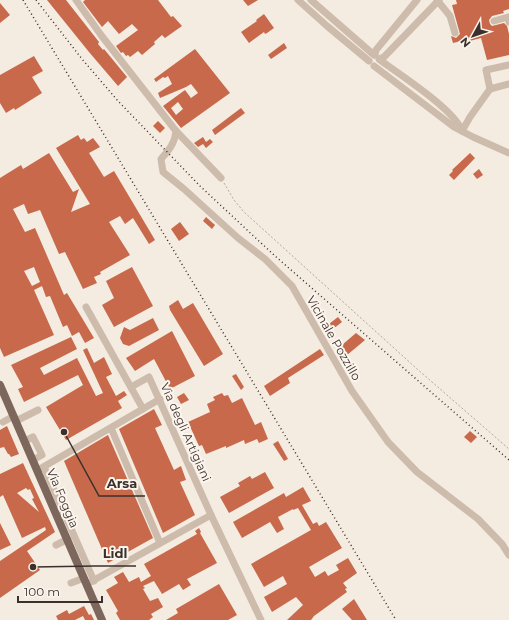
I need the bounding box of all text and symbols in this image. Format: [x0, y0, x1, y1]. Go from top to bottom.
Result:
north arrow [453, 16, 493, 56]
text: N [457, 35, 474, 50]
street label: Vicinale Pozzillo [304, 293, 364, 383]
street label: Via degli Artigiani [158, 380, 214, 484]
street label: Via Foggia [44, 466, 82, 530]
callout: Arsa [99, 471, 145, 496]
text: Arsa [106, 475, 137, 491]
callout: Lidl [95, 541, 136, 566]
text: Lidl [103, 545, 127, 561]
scale bar [18, 578, 102, 604]
text: 100 m [24, 584, 60, 599]

